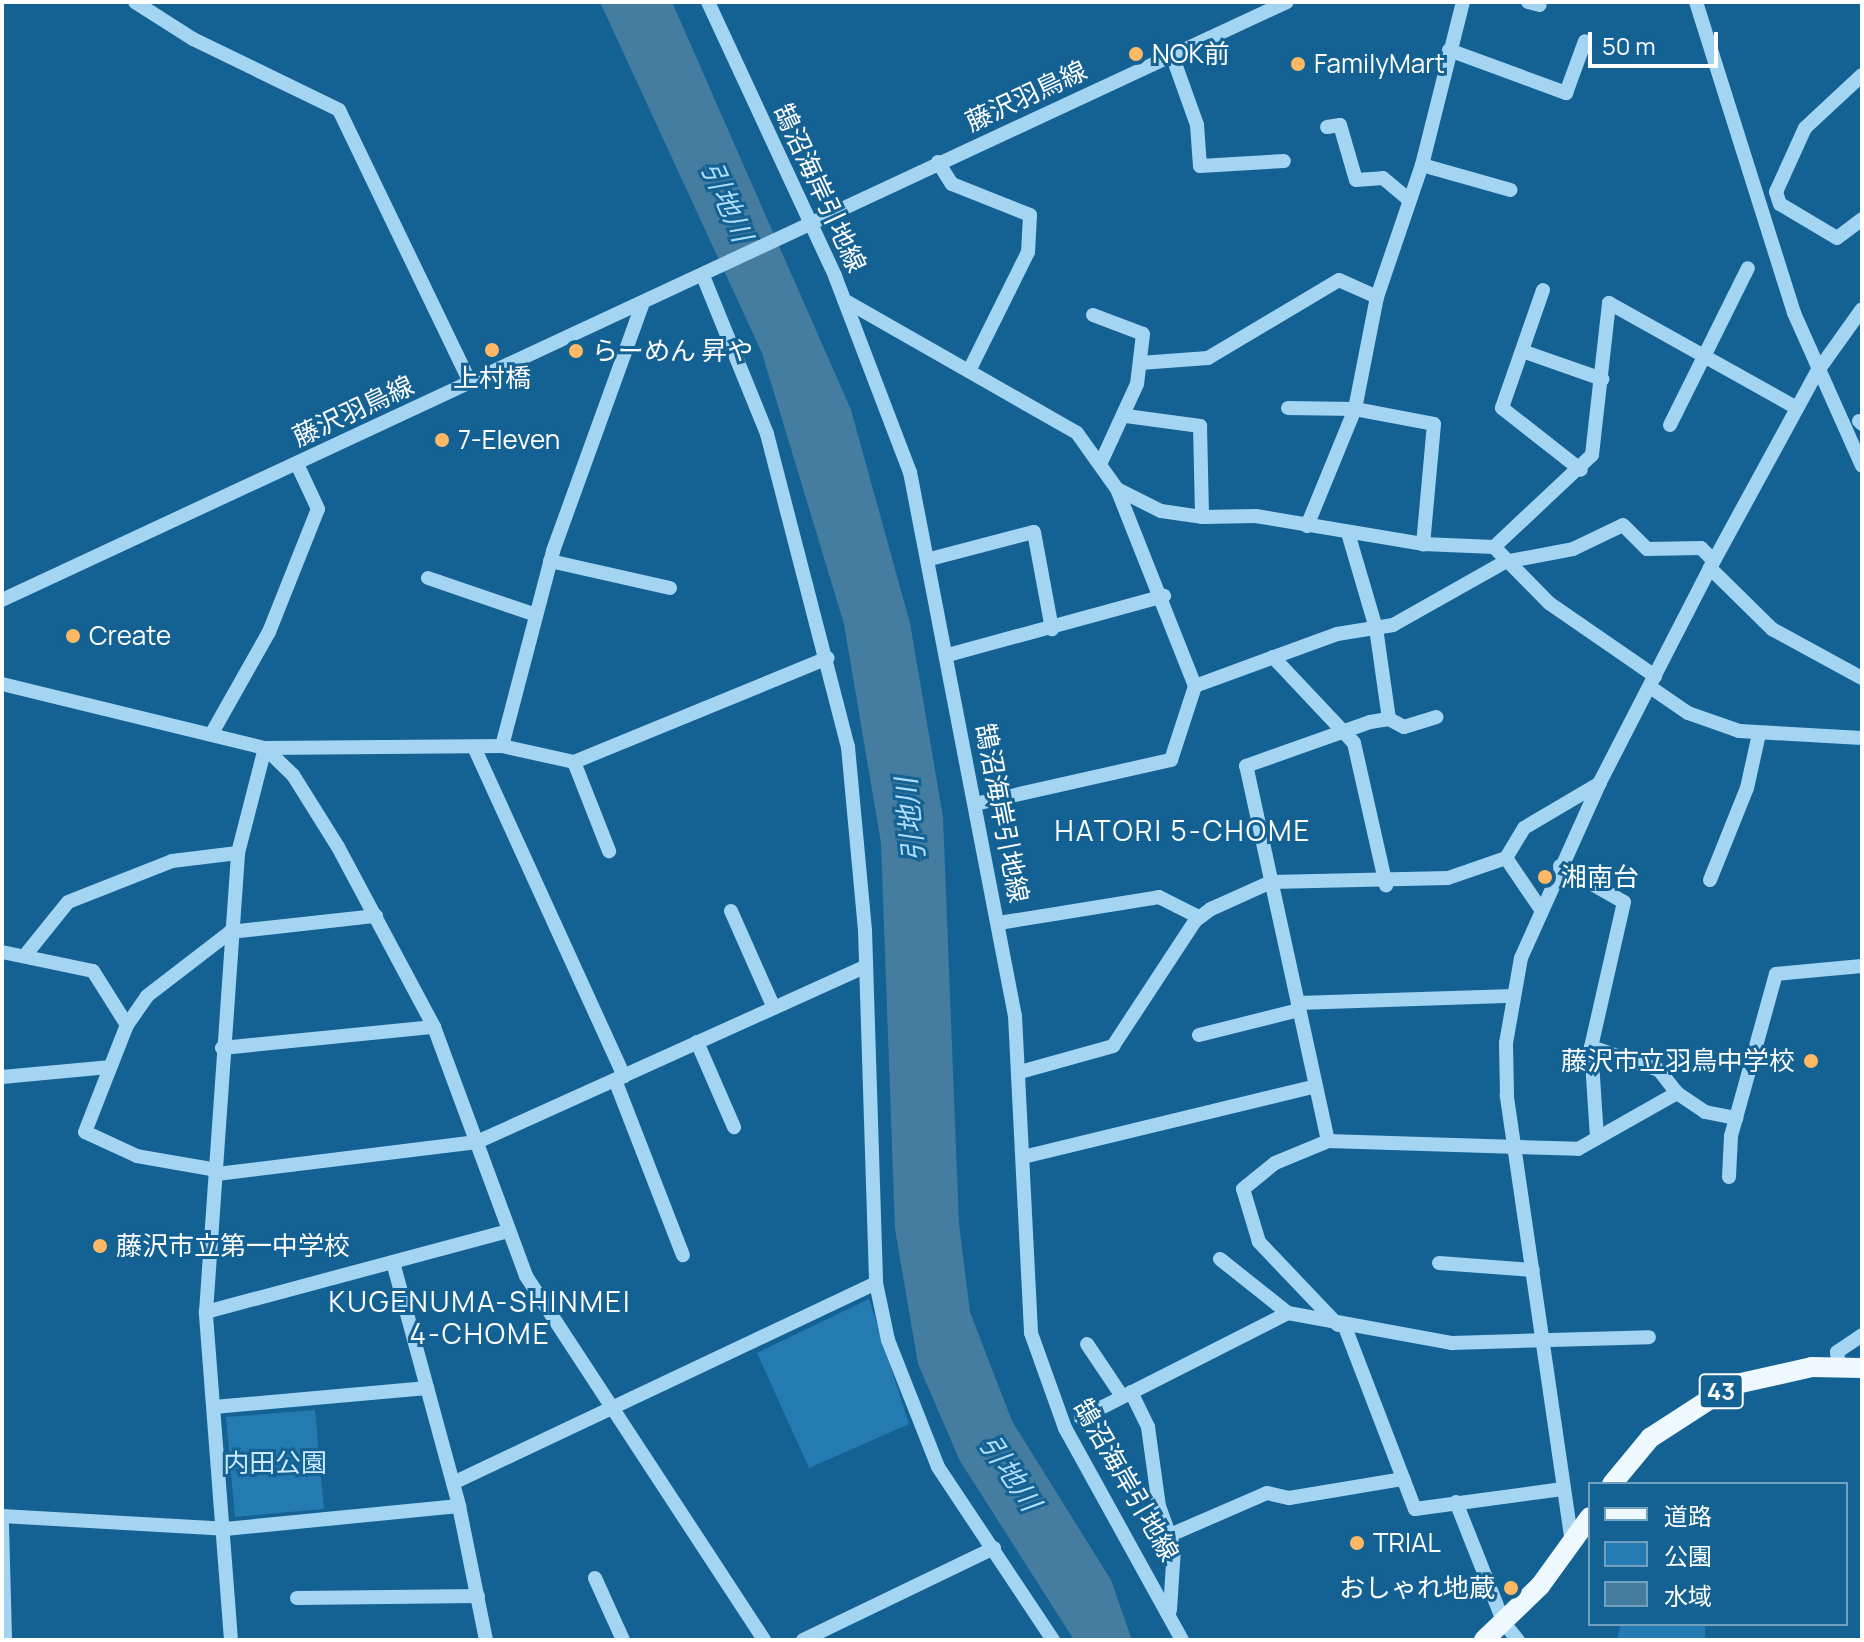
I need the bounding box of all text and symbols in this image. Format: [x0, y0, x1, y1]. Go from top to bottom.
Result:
scale bar [1592, 16, 1722, 66]
text: 50 m [1602, 29, 1656, 62]
place label: NOK前 [1152, 38, 1230, 70]
marker: NOK前 [1127, 45, 1145, 63]
place label: FamilyMart [1314, 48, 1445, 80]
street label: 藤沢羽鳥線 [960, 54, 1092, 138]
marker: FamilyMart [1289, 55, 1307, 73]
street label: 鵠沼海岸引地線 [767, 99, 873, 277]
water label: 引地川 [696, 156, 760, 246]
place label: らーめん 昇や [592, 335, 753, 367]
marker: 上村橋 [483, 341, 501, 359]
marker: らーめん 昇や [567, 342, 585, 360]
place label: 上村橋 [453, 362, 531, 394]
street label: 藤沢羽鳥線 [287, 369, 419, 453]
place label: 7-Eleven [458, 424, 560, 456]
marker: 7-Eleven [433, 431, 451, 449]
place label: Create [89, 620, 171, 652]
marker: Create [64, 627, 82, 645]
street label: 鵠沼海岸引地線 [969, 721, 1035, 905]
water label: 引地川 [888, 776, 930, 864]
district label: HATORI 5-CHOME [1055, 813, 1311, 847]
place label: 湘南台 [1561, 861, 1639, 893]
marker: 湘南台 [1536, 868, 1554, 886]
place label: 藤沢市立羽鳥中学校 [1561, 1045, 1795, 1077]
marker: 藤沢市立羽鳥中学校 [1802, 1052, 1820, 1070]
place label: 藤沢市立第一中学校 [116, 1230, 350, 1262]
marker: 藤沢市立第一中学校 [91, 1237, 109, 1255]
district label: KUGENUMA-SHINMEI 4-CHOME [328, 1284, 632, 1350]
road number: 43 [1697, 1371, 1745, 1411]
street label: 鵠沼海岸引地線 [1067, 1393, 1185, 1567]
water label: 引地川 [974, 1428, 1048, 1516]
park label: 内田公園 [223, 1447, 327, 1479]
legend [1588, 1482, 1848, 1626]
text: 道路 [1664, 1499, 1712, 1532]
place label: TRIAL [1373, 1527, 1441, 1559]
marker: TRIAL [1348, 1534, 1366, 1552]
text: 公園 [1664, 1539, 1712, 1572]
place label: おしゃれ地蔵 [1339, 1572, 1495, 1604]
marker: おしゃれ地蔵 [1502, 1579, 1520, 1597]
text: 水域 [1664, 1579, 1712, 1612]

